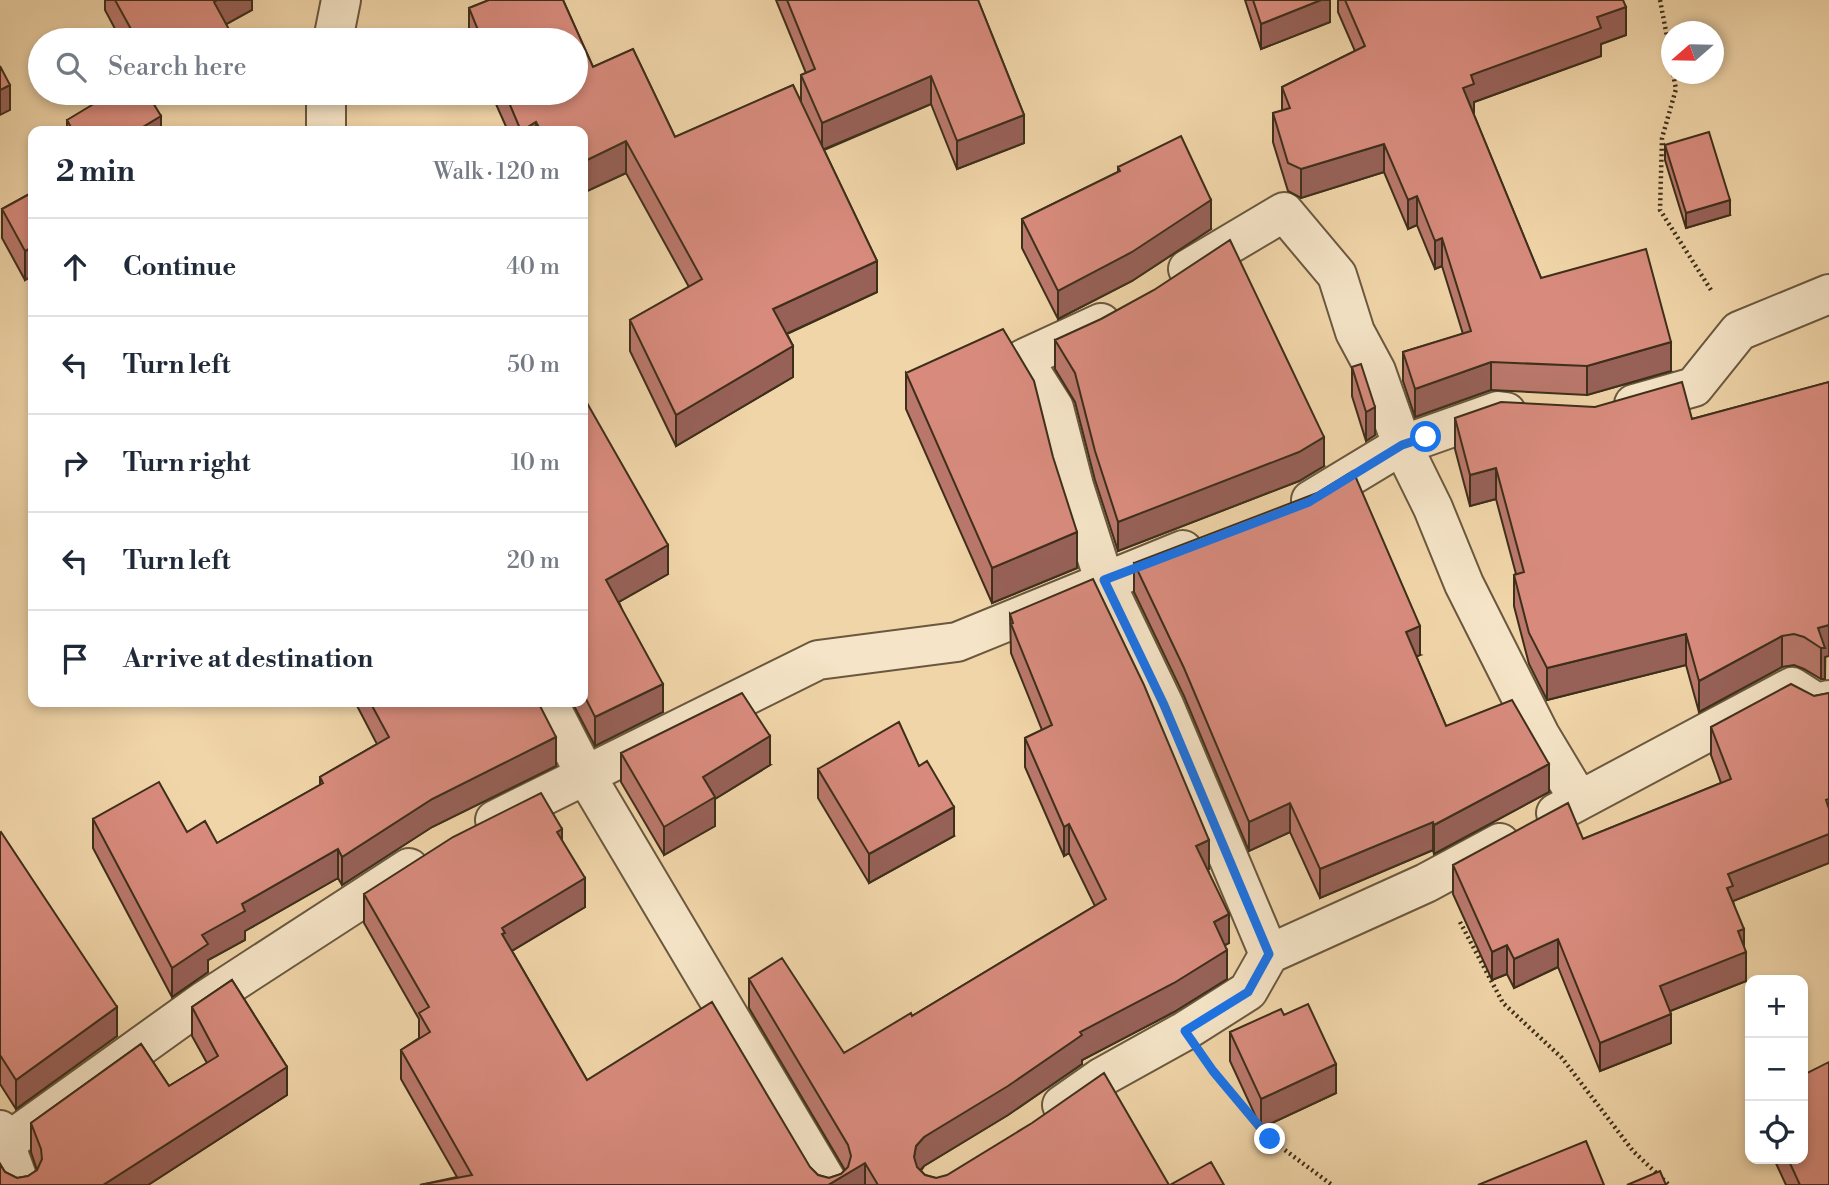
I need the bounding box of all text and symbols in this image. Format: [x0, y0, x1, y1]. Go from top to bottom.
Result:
north arrow [1661, 21, 1724, 84]
search box [28, 28, 588, 105]
icon: search [52, 48, 90, 86]
text: Search here [108, 51, 247, 83]
text: 2 min [56, 153, 135, 191]
text: Walk · 120 m [433, 158, 560, 186]
icon: ahead [56, 248, 94, 286]
text: Continue [123, 251, 236, 283]
text: 40 m [506, 253, 560, 281]
icon: left [56, 346, 94, 384]
text: Turn left [123, 349, 231, 381]
text: 50 m [507, 351, 560, 379]
route start [1410, 421, 1441, 452]
icon: right [56, 444, 94, 482]
text: Turn right [123, 447, 251, 479]
text: 10 m [511, 449, 560, 477]
icon: left [56, 542, 94, 580]
text: Turn left [123, 545, 231, 577]
text: 20 m [507, 547, 560, 575]
icon: arrive [56, 640, 94, 678]
text: Arrive at destination [123, 643, 373, 675]
map controls [1745, 975, 1808, 1164]
button: + [1745, 975, 1808, 1038]
button: − [1745, 1038, 1808, 1101]
button: locate [1745, 1101, 1808, 1164]
route end [1254, 1123, 1285, 1154]

